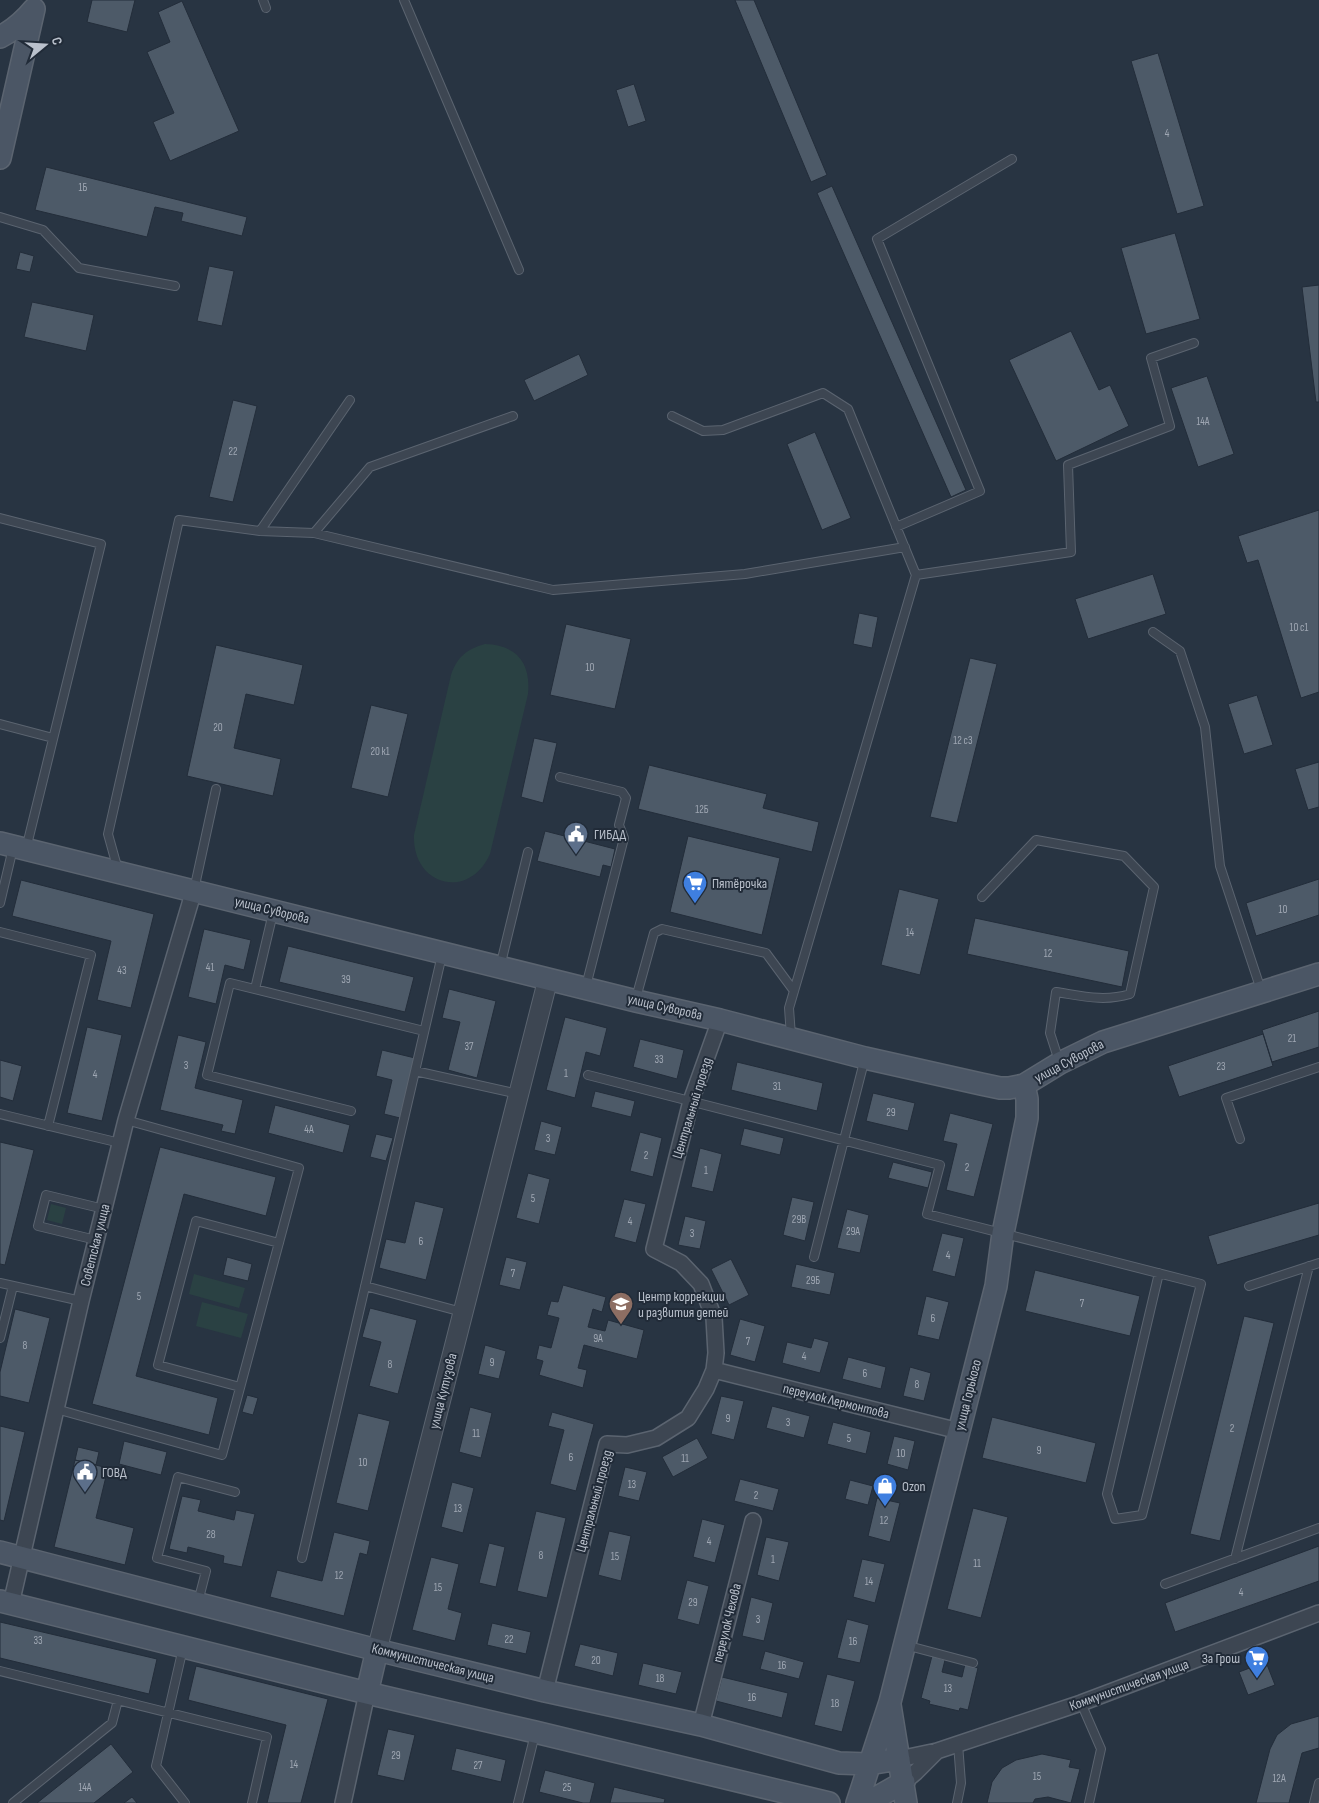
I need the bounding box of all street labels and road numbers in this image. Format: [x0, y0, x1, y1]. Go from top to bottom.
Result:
street label: улица Суворова [233, 893, 311, 927]
street label: улица Суворова [626, 990, 704, 1024]
street label: улица Суворова [1031, 1036, 1107, 1086]
street label: Центральный проезд [669, 1055, 715, 1161]
street label: Советская улица [77, 1202, 113, 1288]
street label: улица Кутузова [425, 1351, 461, 1431]
street label: улица Горького [951, 1357, 985, 1432]
street label: переулок Лермонтова [781, 1380, 891, 1422]
street label: Центральный проезд [572, 1448, 616, 1554]
street label: переулок Чехова [709, 1582, 745, 1664]
street label: Коммунистическая улица [370, 1640, 496, 1686]
street label: Коммунистическая улица [1067, 1656, 1191, 1714]

